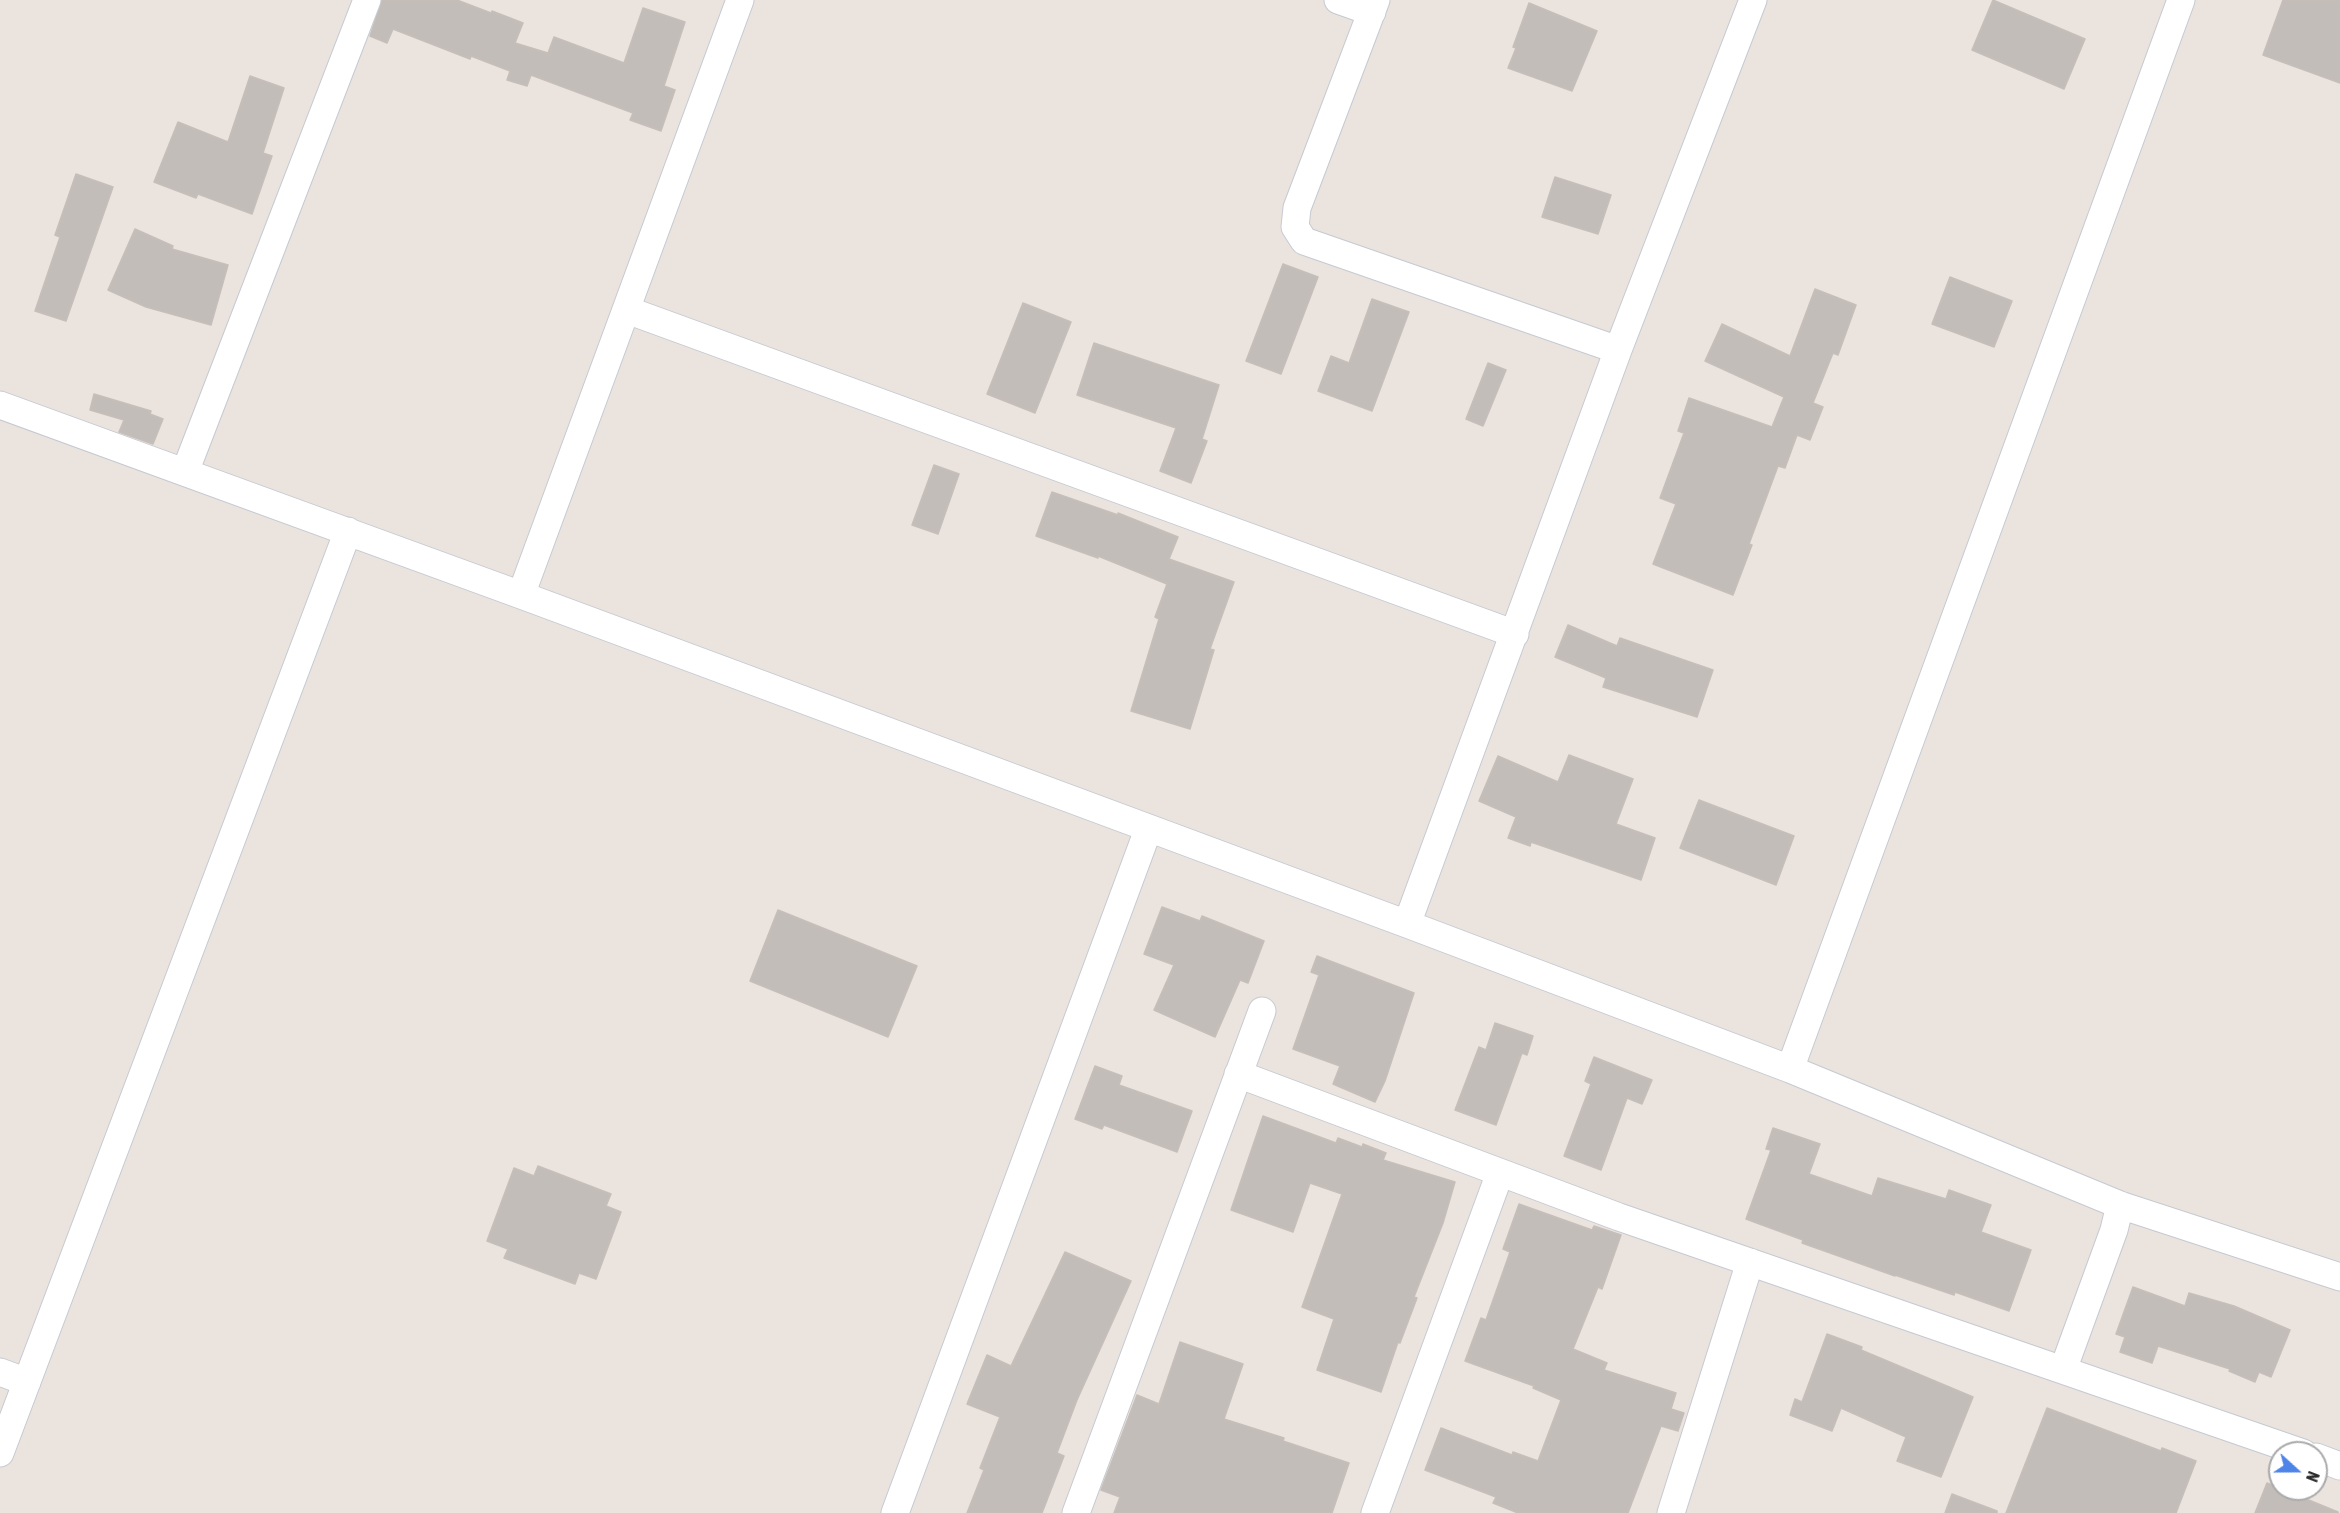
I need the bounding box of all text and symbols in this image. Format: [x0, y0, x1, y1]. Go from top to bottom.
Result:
north arrow [2268, 1441, 2328, 1501]
text: N [2303, 1469, 2323, 1484]

